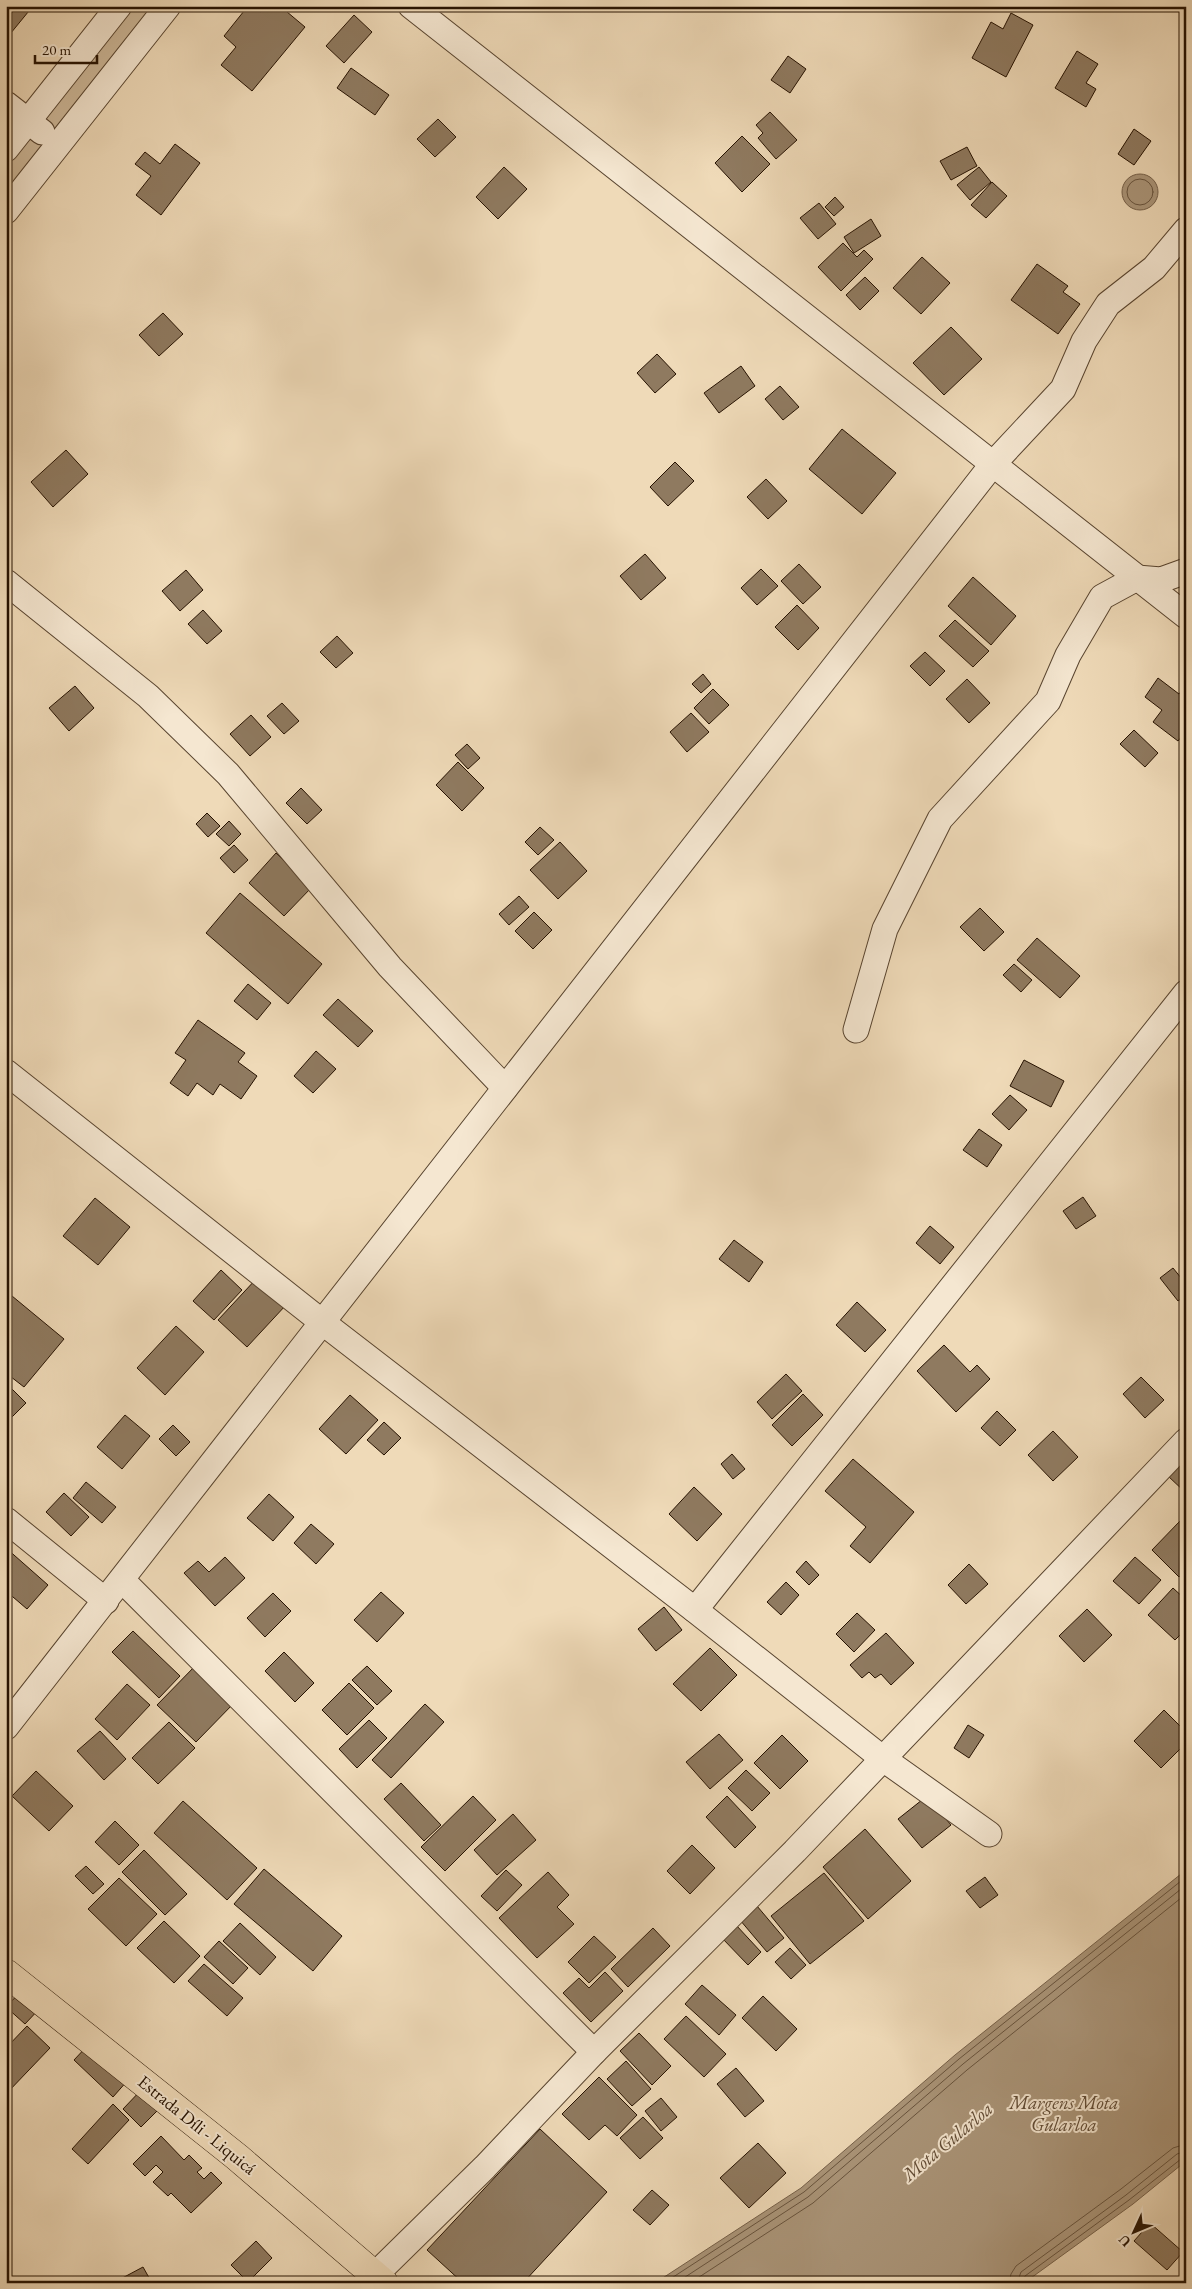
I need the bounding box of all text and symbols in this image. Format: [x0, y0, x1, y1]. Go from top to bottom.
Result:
scale bar [35, 32, 98, 64]
text: 20 m [42, 40, 71, 59]
street label: Estrada Díli - Liquicá [133, 2070, 262, 2180]
water label: Margens Mota Gularloa [1008, 2090, 1119, 2137]
water label: Mota Gularloa [896, 2096, 998, 2187]
north arrow [1110, 2206, 1160, 2256]
text: U [1114, 2231, 1135, 2251]

